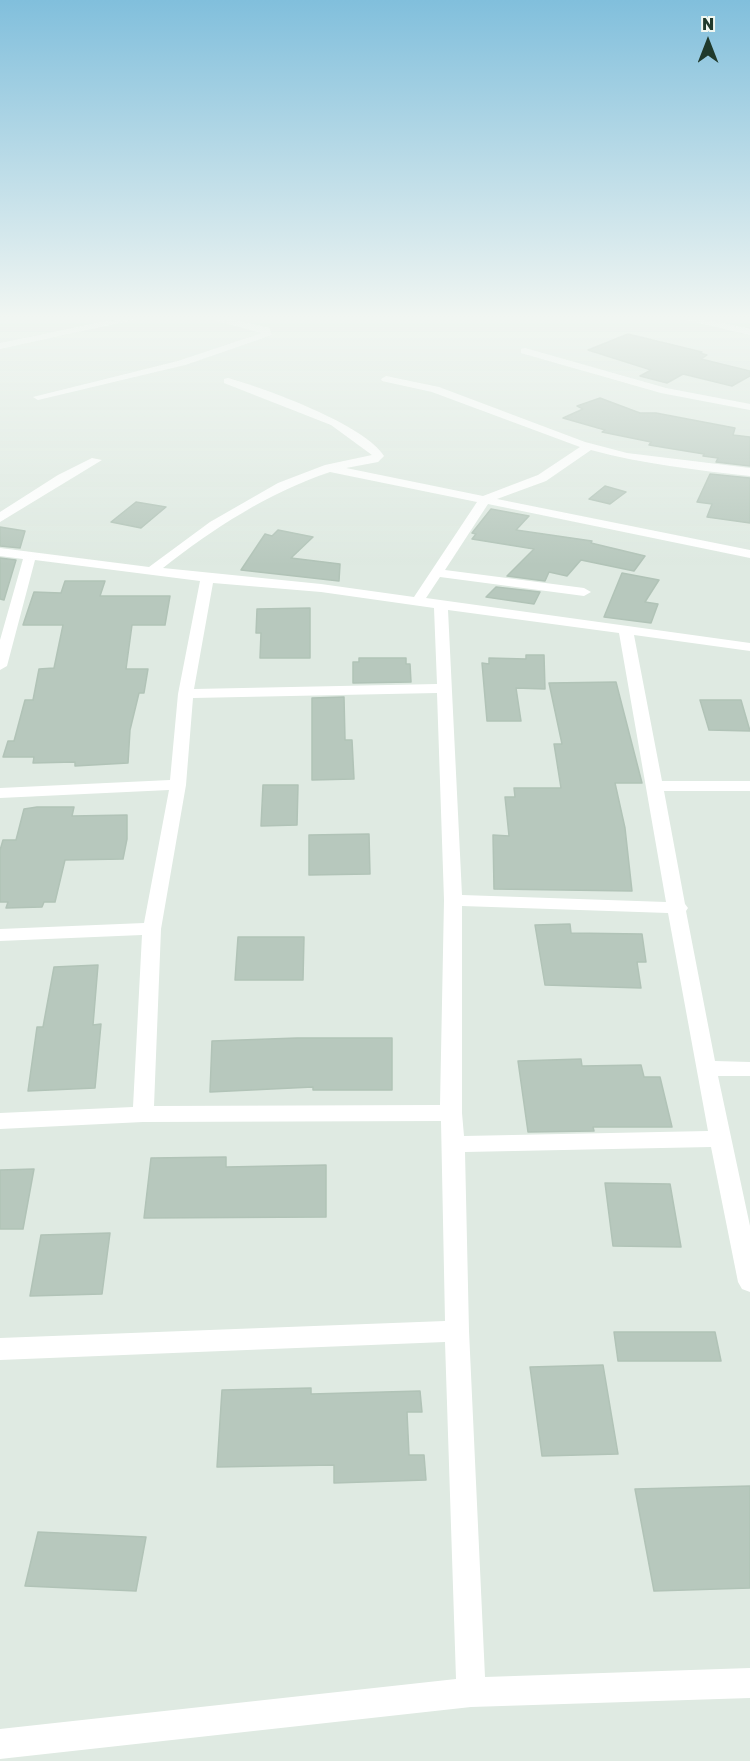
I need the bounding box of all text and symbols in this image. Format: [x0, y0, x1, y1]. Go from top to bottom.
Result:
north arrow [678, 12, 738, 72]
text: N [702, 14, 714, 34]

